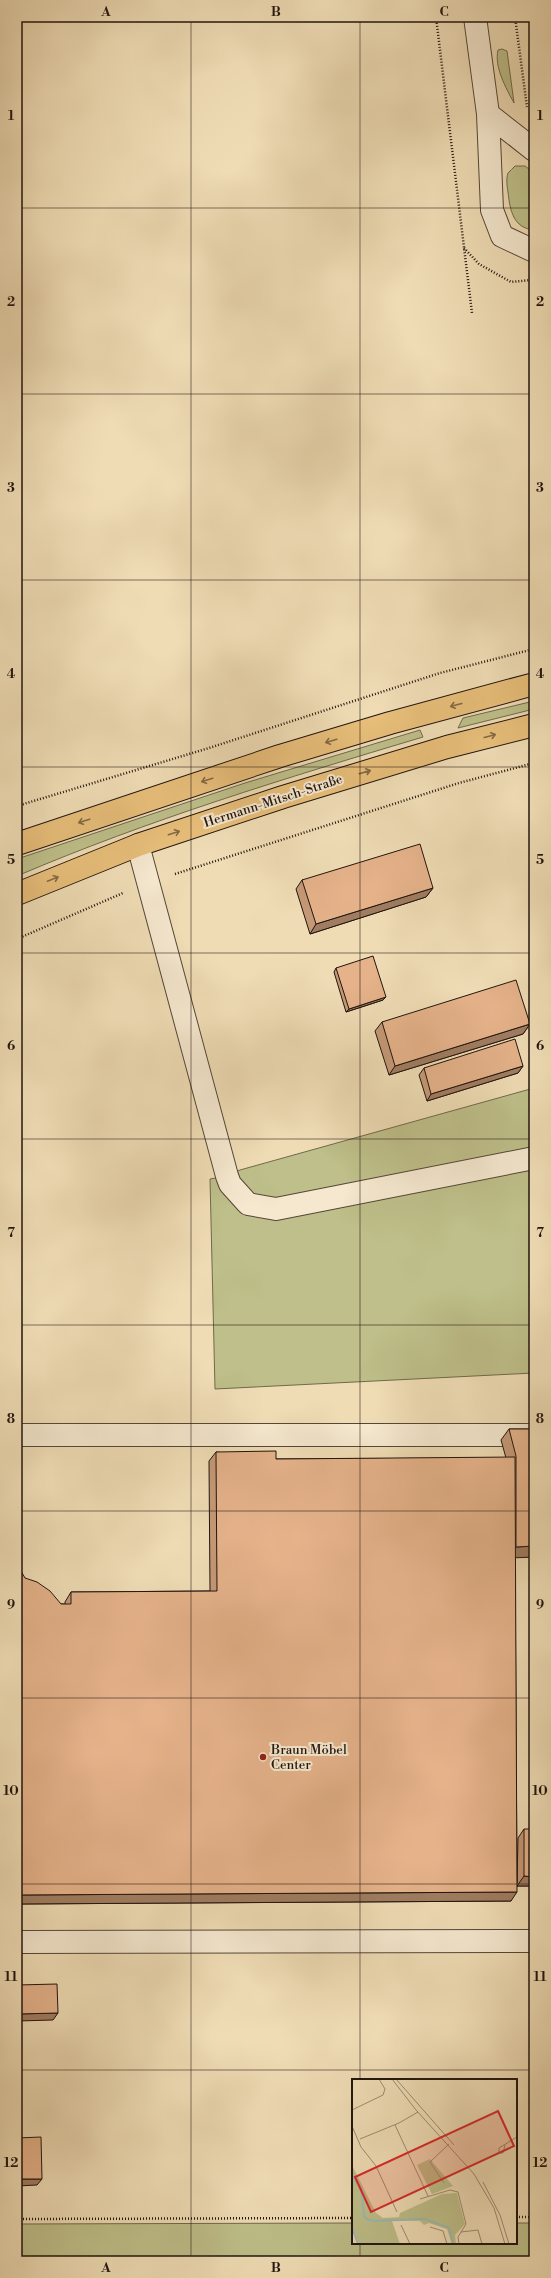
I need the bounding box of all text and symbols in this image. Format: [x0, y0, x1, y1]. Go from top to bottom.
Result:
text: A [100, 4, 111, 20]
text: B [271, 4, 281, 20]
text: C [439, 4, 449, 20]
text: 1 [8, 108, 15, 124]
text: 1 [537, 108, 544, 124]
text: 2 [7, 294, 15, 310]
text: 2 [536, 294, 544, 310]
text: 3 [7, 480, 15, 496]
text: 3 [536, 480, 544, 496]
text: 4 [7, 666, 16, 682]
text: 4 [536, 666, 545, 682]
one-way arrow [449, 702, 462, 709]
one-way arrow [483, 732, 496, 739]
one-way arrow [324, 738, 337, 745]
one-way arrow [358, 768, 371, 775]
street label: Hermann-Mitsch-Straße [202, 771, 345, 831]
one-way arrow [201, 777, 213, 785]
one-way arrow [78, 818, 90, 826]
one-way arrow [168, 829, 181, 836]
text: 5 [7, 852, 15, 868]
text: 5 [536, 852, 544, 868]
one-way arrow [47, 875, 59, 883]
text: 6 [7, 1038, 15, 1054]
text: 6 [536, 1038, 544, 1054]
text: 7 [7, 1225, 15, 1241]
text: 7 [536, 1225, 544, 1241]
text: 8 [7, 1411, 15, 1427]
text: 8 [536, 1411, 544, 1427]
text: 9 [7, 1597, 15, 1613]
text: 9 [536, 1597, 544, 1613]
place label: Braun Möbel Center [270, 1742, 347, 1773]
marker: Braun Möbel Center [258, 1752, 268, 1762]
text: 10 [3, 1783, 19, 1799]
text: 10 [532, 1783, 548, 1799]
text: 11 [5, 1969, 18, 1985]
text: 11 [534, 1969, 547, 1985]
inset map [352, 2079, 517, 2244]
text: 12 [4, 2155, 18, 2171]
text: 12 [533, 2155, 547, 2171]
text: A [100, 2260, 111, 2276]
text: B [271, 2260, 281, 2276]
text: C [439, 2260, 449, 2276]

